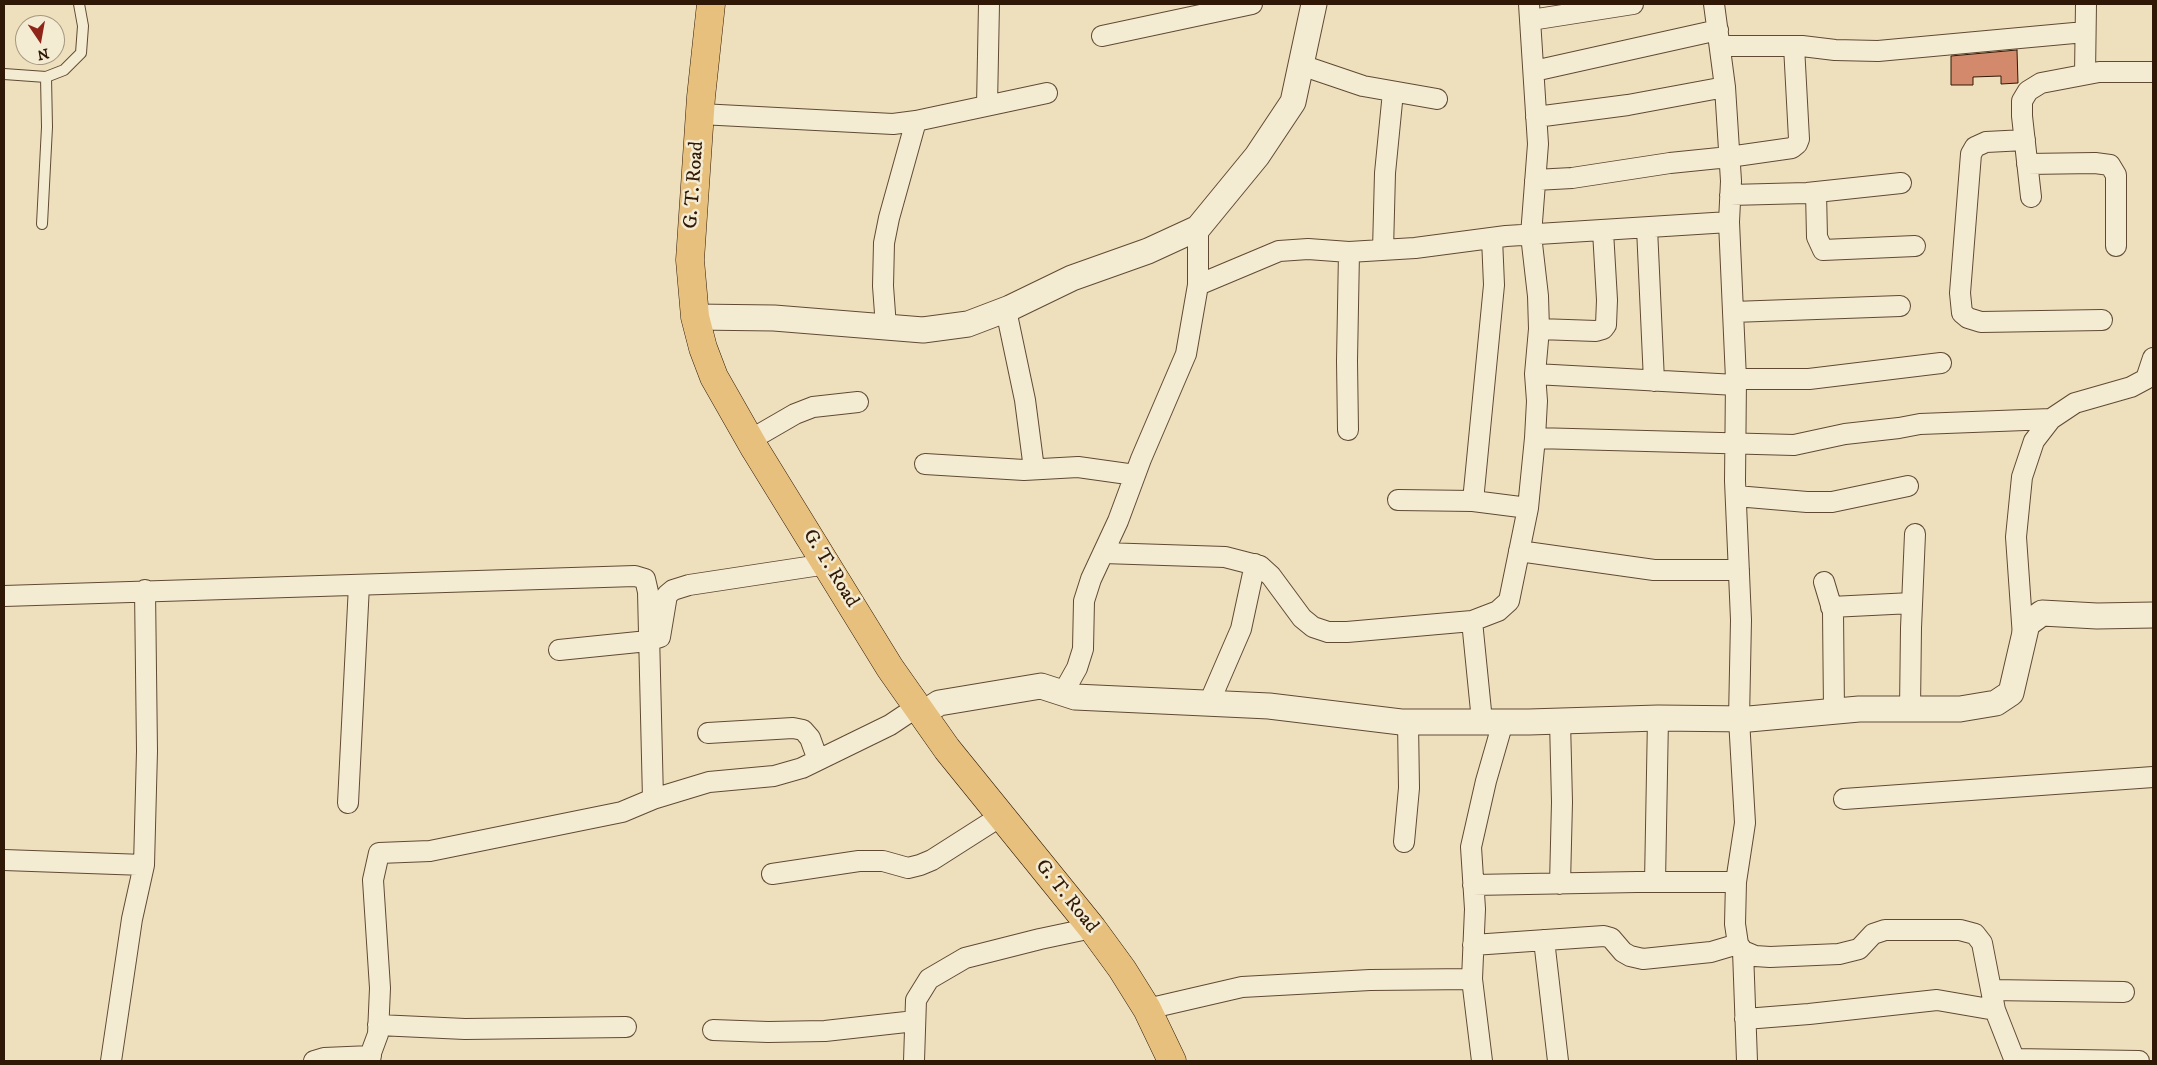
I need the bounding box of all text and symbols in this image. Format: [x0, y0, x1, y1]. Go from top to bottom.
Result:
north arrow [15, 15, 65, 65]
text: N [35, 44, 50, 64]
street label: G. T. Road [680, 141, 710, 229]
street label: G. T. Road [797, 526, 863, 612]
street label: G. T. Road [1029, 855, 1103, 939]

